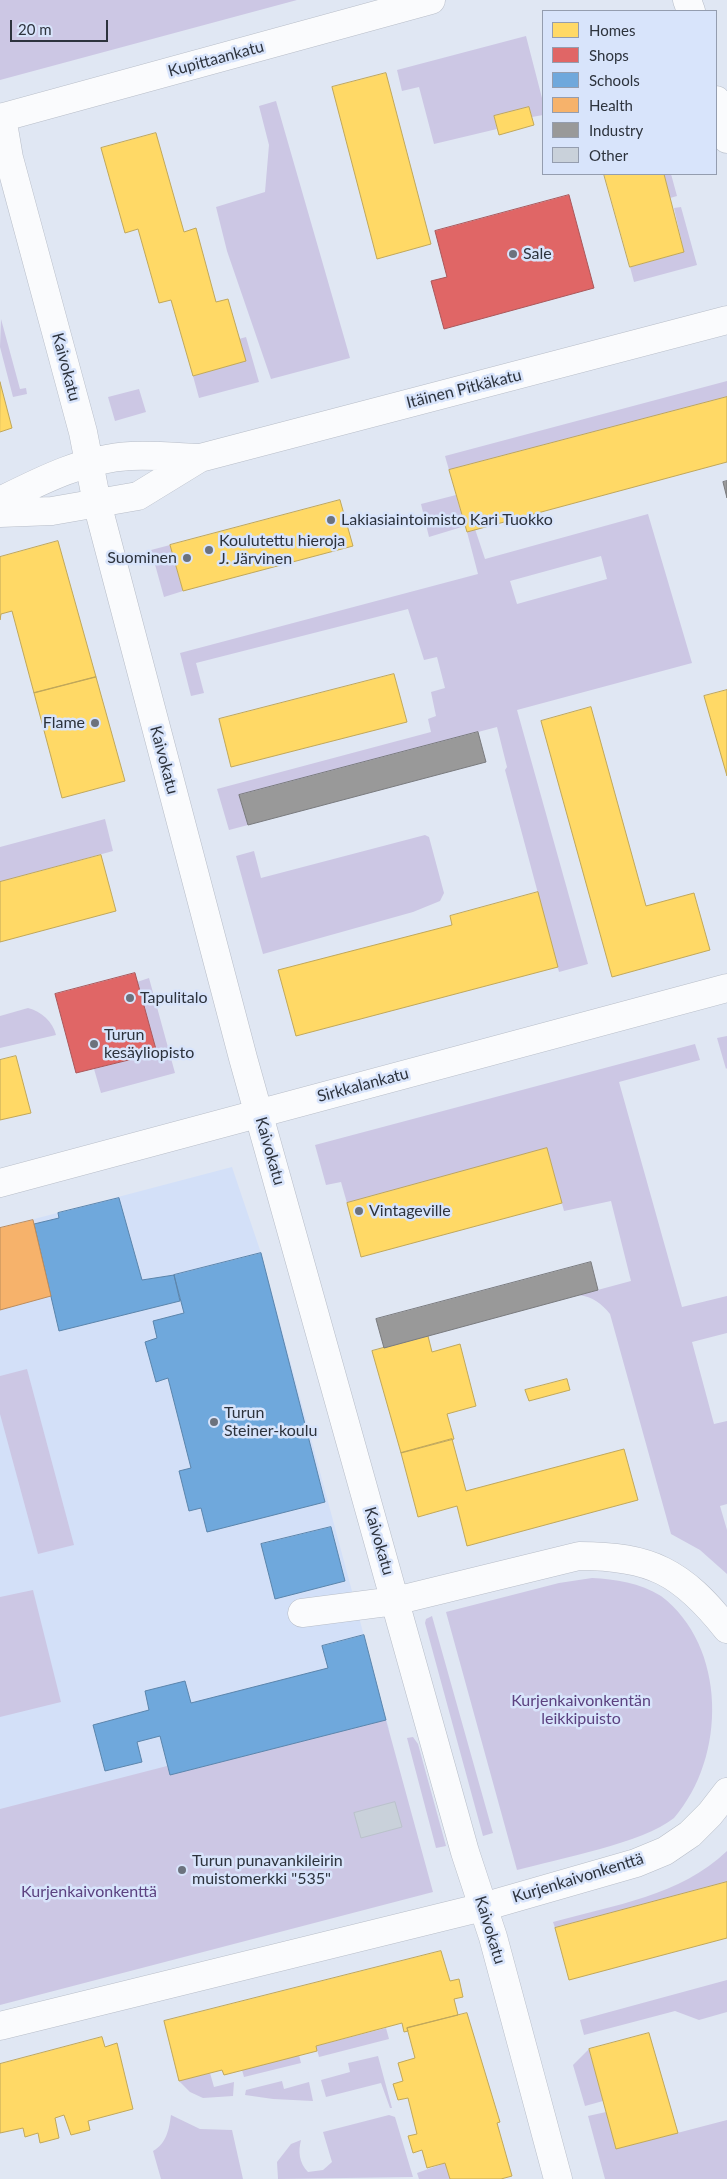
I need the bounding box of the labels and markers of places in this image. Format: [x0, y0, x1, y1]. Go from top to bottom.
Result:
place label: Sale [523, 244, 552, 264]
marker: Sale [507, 248, 519, 260]
place label: Lakiasiaintoimisto Kari Tuokko [341, 510, 553, 530]
marker: Lakiasiaintoimisto Kari Tuokko [325, 514, 337, 526]
place label: Koulutettu hieroja J. Järvinen [219, 531, 345, 569]
marker: Koulutettu hieroja J. Järvinen [203, 544, 215, 556]
place label: Suominen [107, 548, 177, 568]
marker: Suominen [181, 552, 193, 564]
place label: Flame [43, 713, 85, 733]
marker: Flame [89, 717, 101, 729]
place label: Tapulitalo [140, 988, 208, 1008]
marker: Tapulitalo [124, 992, 136, 1004]
place label: Turun kesäyliopisto [104, 1025, 194, 1063]
marker: Turun kesäyliopisto [88, 1038, 100, 1050]
place label: Vintageville [369, 1201, 451, 1221]
marker: Vintageville [353, 1205, 365, 1217]
place label: Turun Steiner-koulu [224, 1403, 317, 1441]
marker: Turun Steiner-koulu [208, 1416, 220, 1428]
place label: Turun punavankileirin muistomerkki "535" [192, 1851, 343, 1889]
marker: Turun punavankileirin muistomerkki "535" [176, 1864, 188, 1876]

